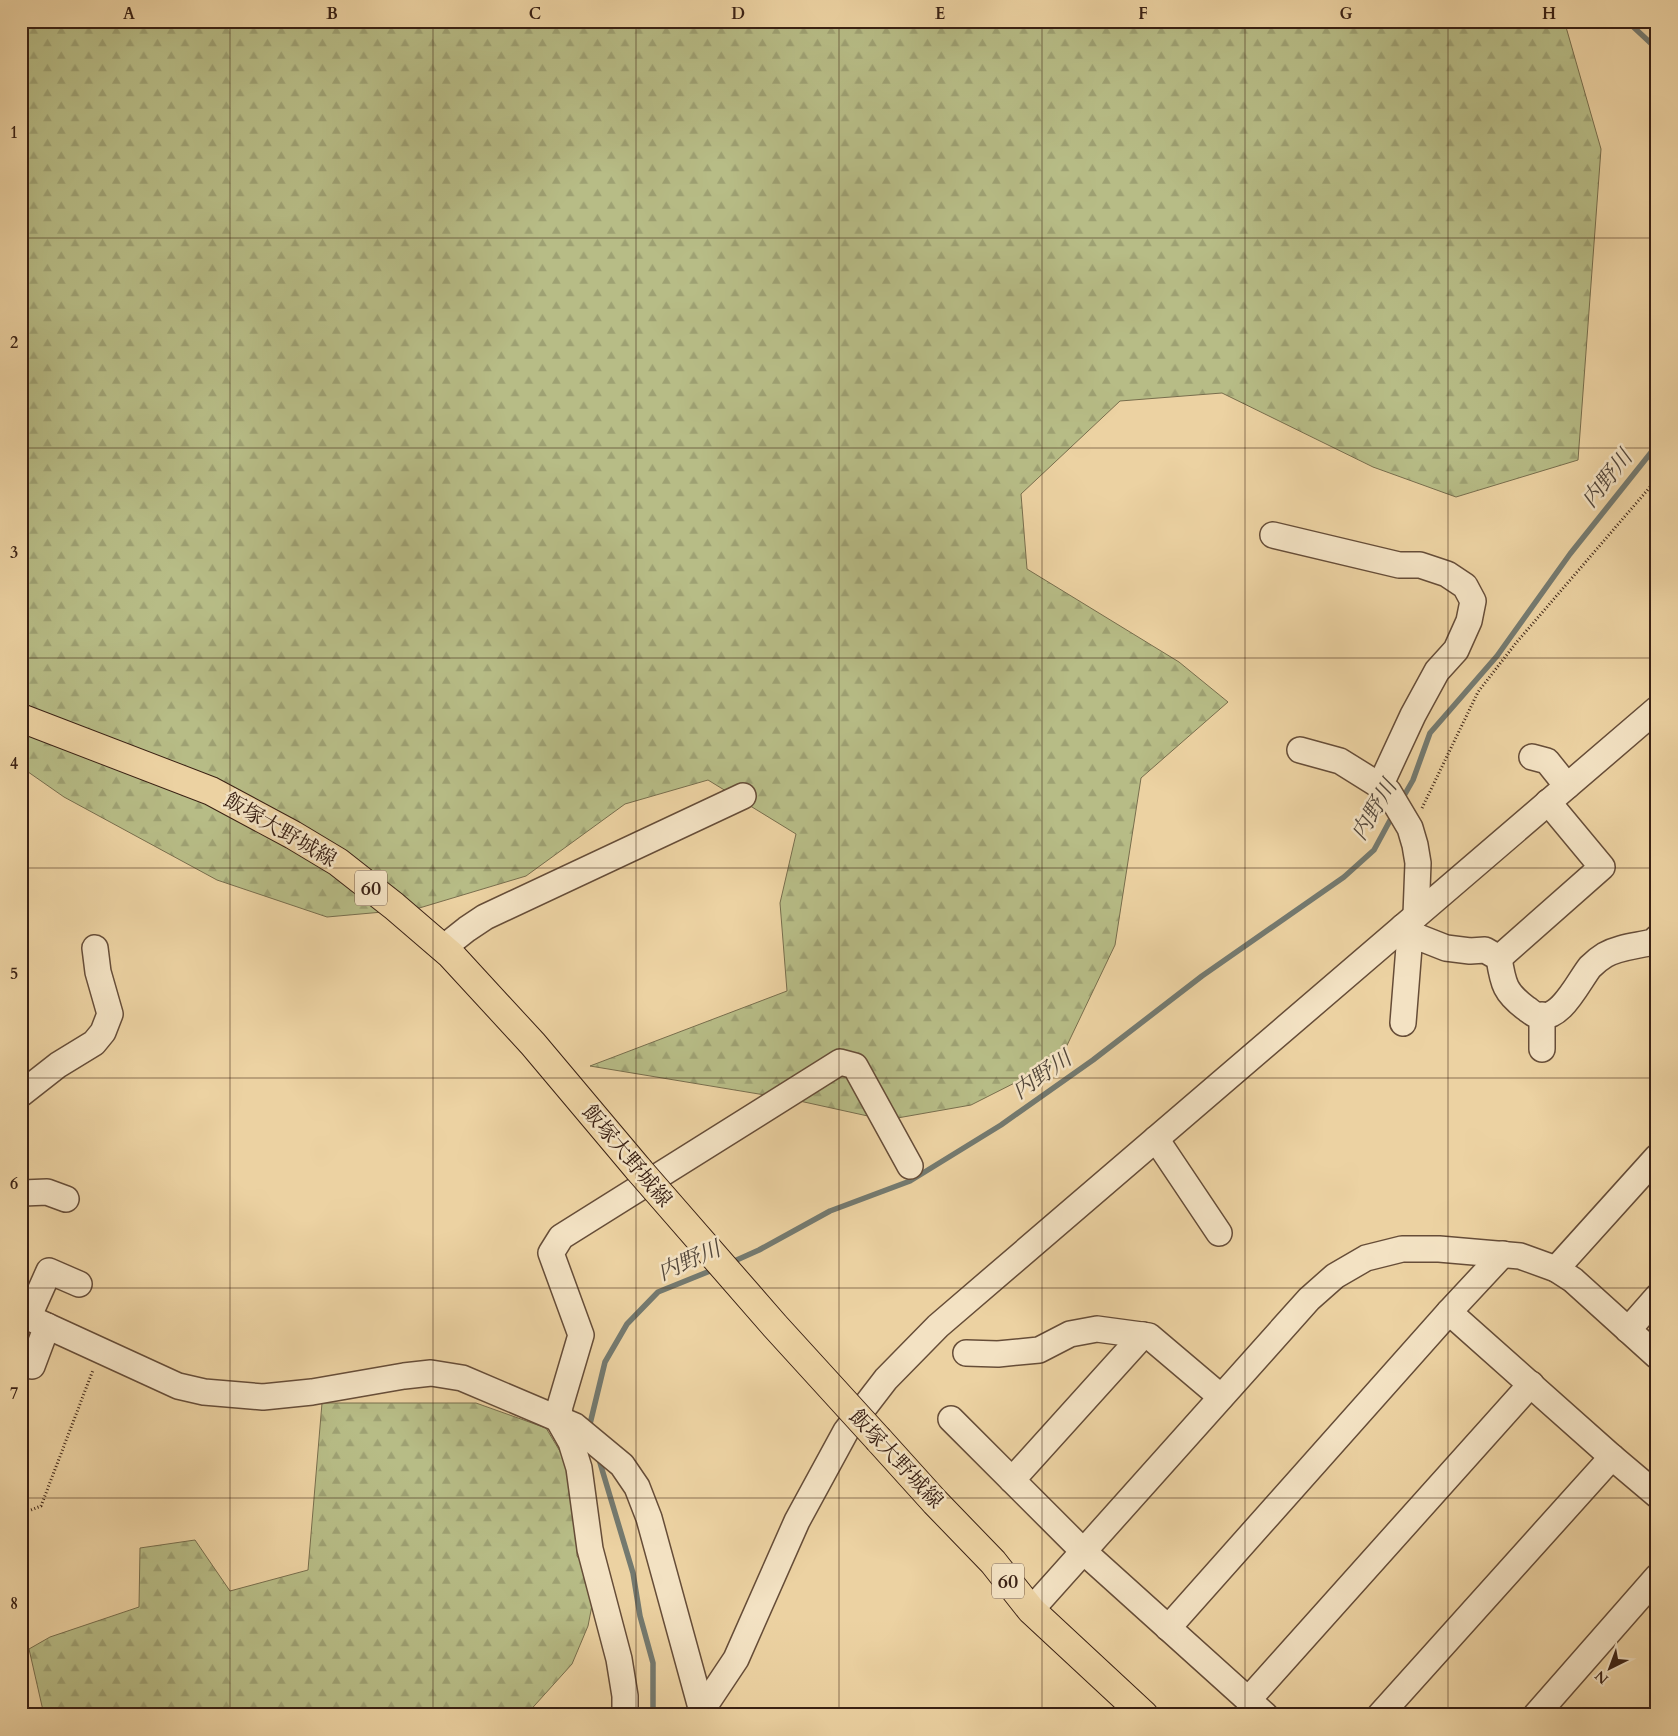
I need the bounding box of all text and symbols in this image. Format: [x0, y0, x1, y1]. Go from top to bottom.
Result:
text: A [123, 3, 135, 25]
text: B [326, 3, 338, 25]
text: C [529, 3, 541, 25]
text: D [731, 3, 745, 25]
text: E [935, 3, 945, 25]
text: F [1138, 3, 1148, 25]
text: G [1339, 3, 1353, 25]
text: H [1542, 3, 1556, 25]
text: 1 [10, 122, 18, 144]
text: 2 [10, 332, 18, 354]
water label: 内野川 [1575, 442, 1641, 514]
text: 3 [10, 542, 18, 564]
text: 4 [10, 753, 18, 775]
water label: 内野川 [1344, 772, 1405, 846]
street label: 飯塚大野城線 [218, 786, 342, 874]
road number: 60 [355, 870, 387, 906]
text: 5 [10, 963, 18, 985]
water label: 内野川 [1006, 1043, 1079, 1106]
street label: 飯塚大野城線 [575, 1098, 679, 1214]
text: 6 [10, 1173, 18, 1195]
water label: 内野川 [653, 1233, 727, 1288]
text: 7 [10, 1383, 18, 1405]
street label: 飯塚大野城線 [842, 1403, 950, 1515]
road number: 60 [992, 1564, 1024, 1598]
text: 8 [10, 1593, 18, 1615]
north arrow [1586, 1644, 1636, 1694]
text: N [1591, 1666, 1613, 1688]

